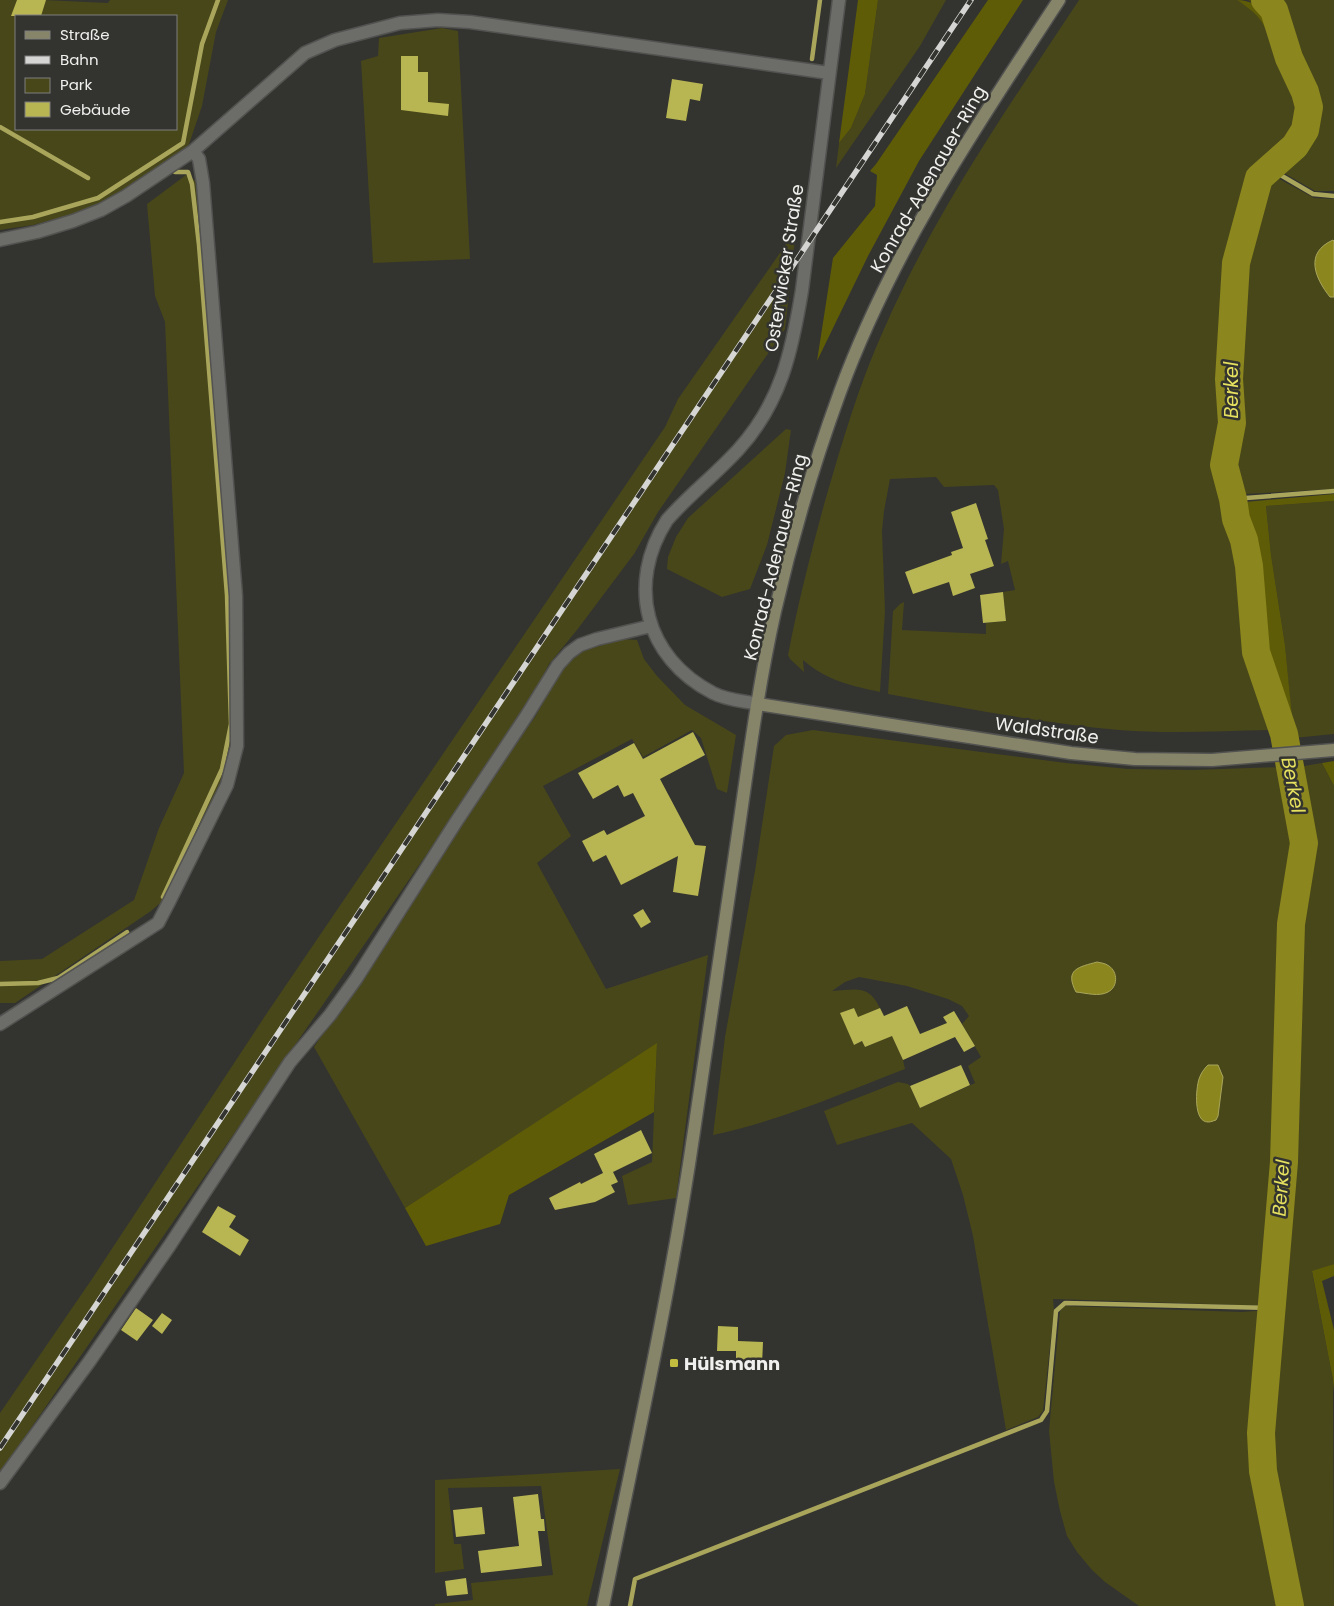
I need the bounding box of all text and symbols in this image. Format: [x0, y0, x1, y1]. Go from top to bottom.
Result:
legend [15, 15, 178, 130]
text: Straße [60, 24, 110, 45]
text: Bahn [60, 49, 99, 70]
text: Park [60, 74, 92, 95]
street label: Konrad-Adenauer-Ring [864, 81, 992, 277]
text: Gebäude [60, 99, 130, 120]
street label: Osterwicker Straße [758, 182, 810, 354]
water label: Berkel [1218, 361, 1245, 418]
street label: Konrad-Adenauer-Ring [737, 451, 813, 663]
street label: Waldstraße [993, 710, 1101, 750]
water label: Berkel [1274, 755, 1312, 816]
water label: Berkel [1266, 1158, 1296, 1217]
place label: Hülsmann [684, 1351, 780, 1376]
marker: Hülsmann [668, 1357, 680, 1369]

